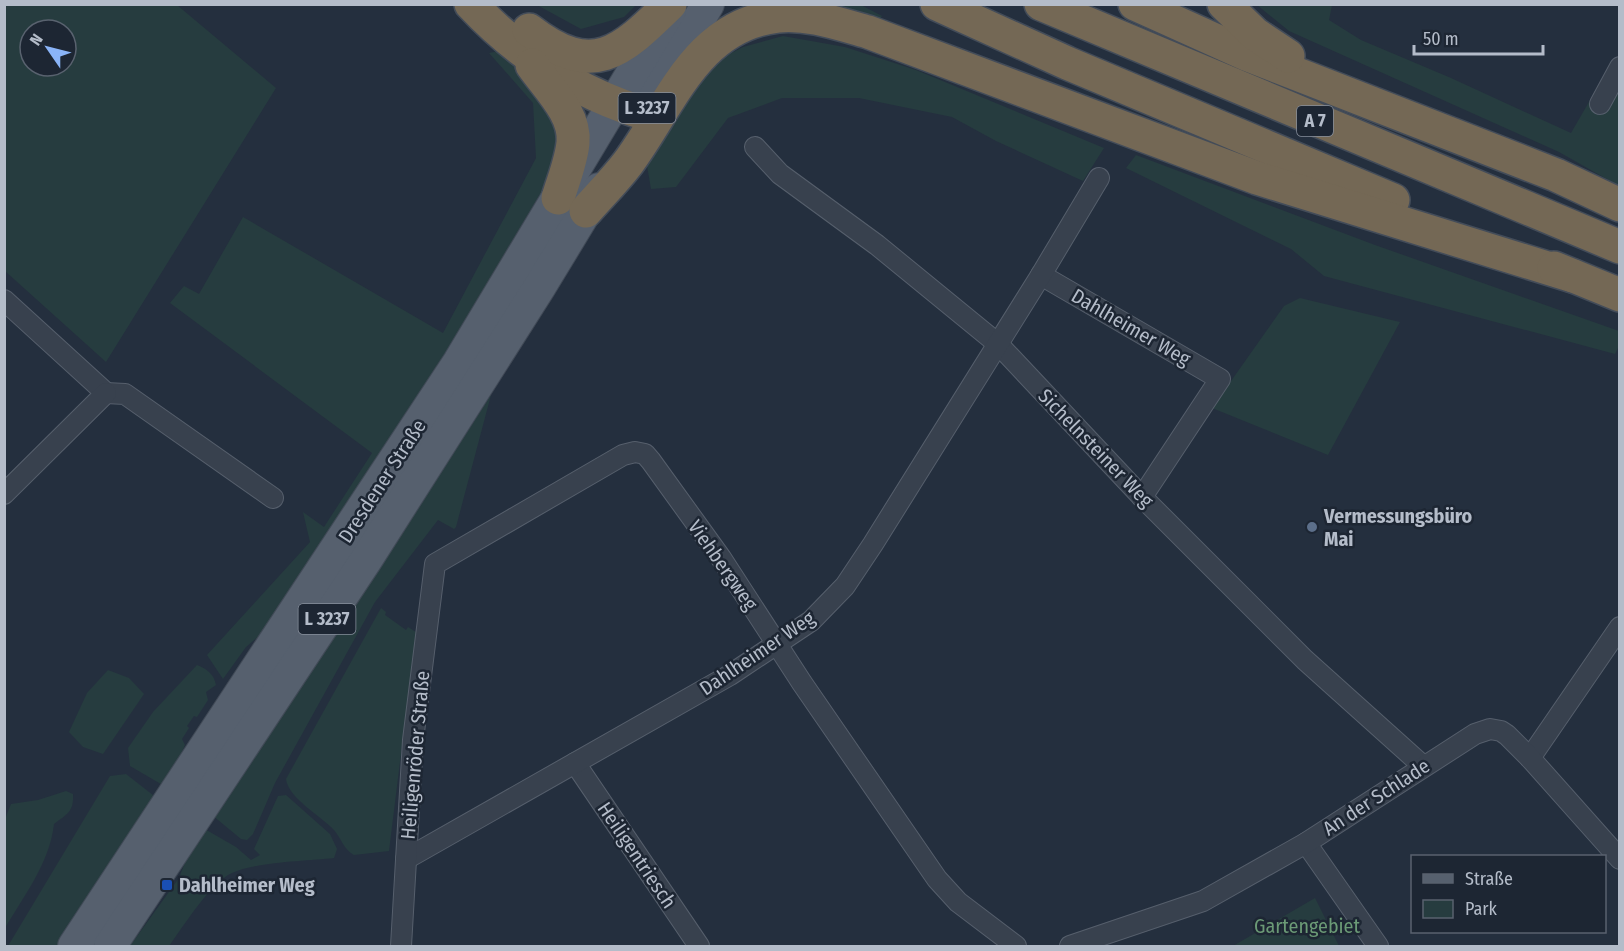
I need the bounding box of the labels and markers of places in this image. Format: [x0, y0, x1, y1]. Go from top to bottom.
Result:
place label: Vermessungsbüro Mai [1323, 504, 1473, 551]
marker: Vermessungsbüro Mai [1305, 520, 1319, 534]
place label: Dahlheimer Weg [179, 873, 315, 897]
marker: Dahlheimer Weg [160, 878, 174, 892]

